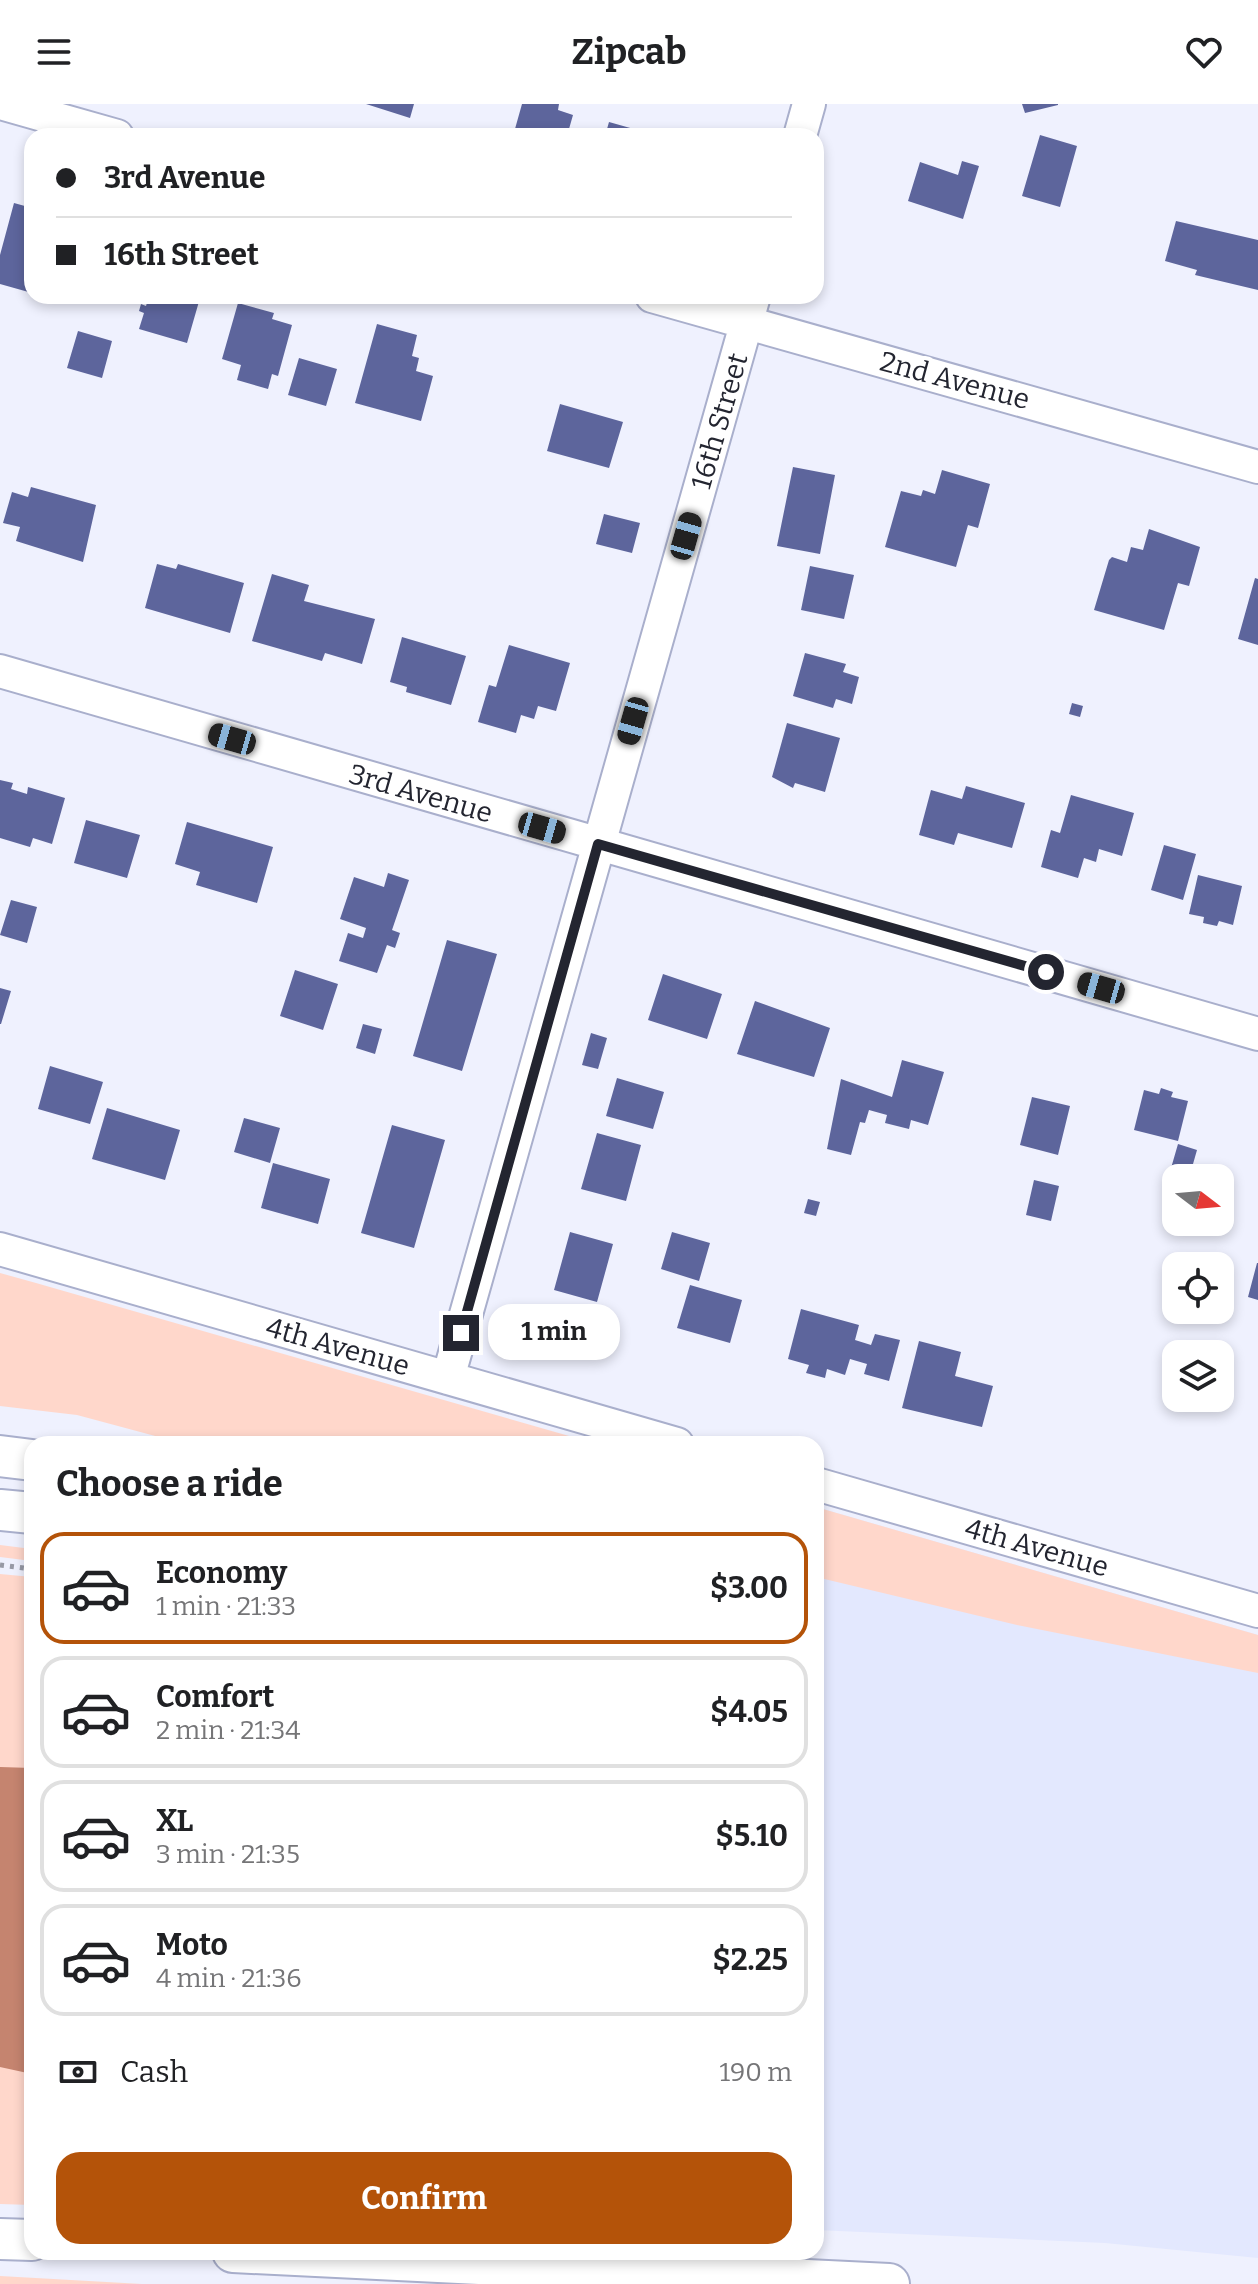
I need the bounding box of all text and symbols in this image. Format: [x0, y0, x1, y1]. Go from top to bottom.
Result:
icon: menu [32, 30, 76, 74]
text: Zipcab [572, 30, 686, 74]
icon: heart [1182, 30, 1226, 74]
text: 3rd Avenue [104, 160, 265, 196]
text: 16th Street [104, 237, 259, 273]
street label: 2nd Avenue [876, 345, 1033, 416]
street label: 16th Street [684, 349, 755, 493]
car [668, 510, 704, 562]
car [615, 695, 651, 747]
car [206, 721, 258, 757]
street label: 3rd Avenue [345, 757, 496, 830]
car [516, 810, 568, 846]
route start [1028, 954, 1064, 990]
car [1075, 970, 1127, 1006]
north arrow [1162, 1164, 1234, 1236]
map controls [1162, 1164, 1234, 1412]
button: locate [1162, 1252, 1234, 1324]
callout: 1 min [489, 1305, 621, 1361]
street label: 4th Avenue [262, 1310, 413, 1383]
route end [443, 1315, 479, 1351]
text: 1 min [521, 1316, 587, 1347]
button: layers [1162, 1340, 1234, 1412]
text: Choose a ride [56, 1462, 283, 1506]
street label: 4th Avenue [961, 1511, 1112, 1584]
icon: car [60, 1552, 132, 1624]
text: Economy [156, 1555, 287, 1591]
text: $3.00 [710, 1570, 788, 1606]
text: 1 min · 21:33 [156, 1591, 296, 1622]
icon: car [60, 1676, 132, 1748]
text: Comfort [156, 1679, 274, 1715]
text: $4.05 [710, 1694, 788, 1730]
text: 2 min · 21:34 [156, 1715, 300, 1746]
icon: car [60, 1800, 132, 1872]
text: XL [156, 1803, 193, 1839]
text: $5.10 [715, 1818, 788, 1854]
text: 3 min · 21:35 [156, 1839, 300, 1870]
icon: car [60, 1924, 132, 1996]
text: Moto [156, 1927, 228, 1963]
text: $2.25 [713, 1942, 788, 1978]
text: 4 min · 21:36 [156, 1963, 302, 1994]
icon: cash [56, 2050, 100, 2094]
text: Cash [120, 2054, 188, 2090]
text: 190 m [720, 2057, 792, 2088]
button: Confirm [56, 2152, 792, 2244]

